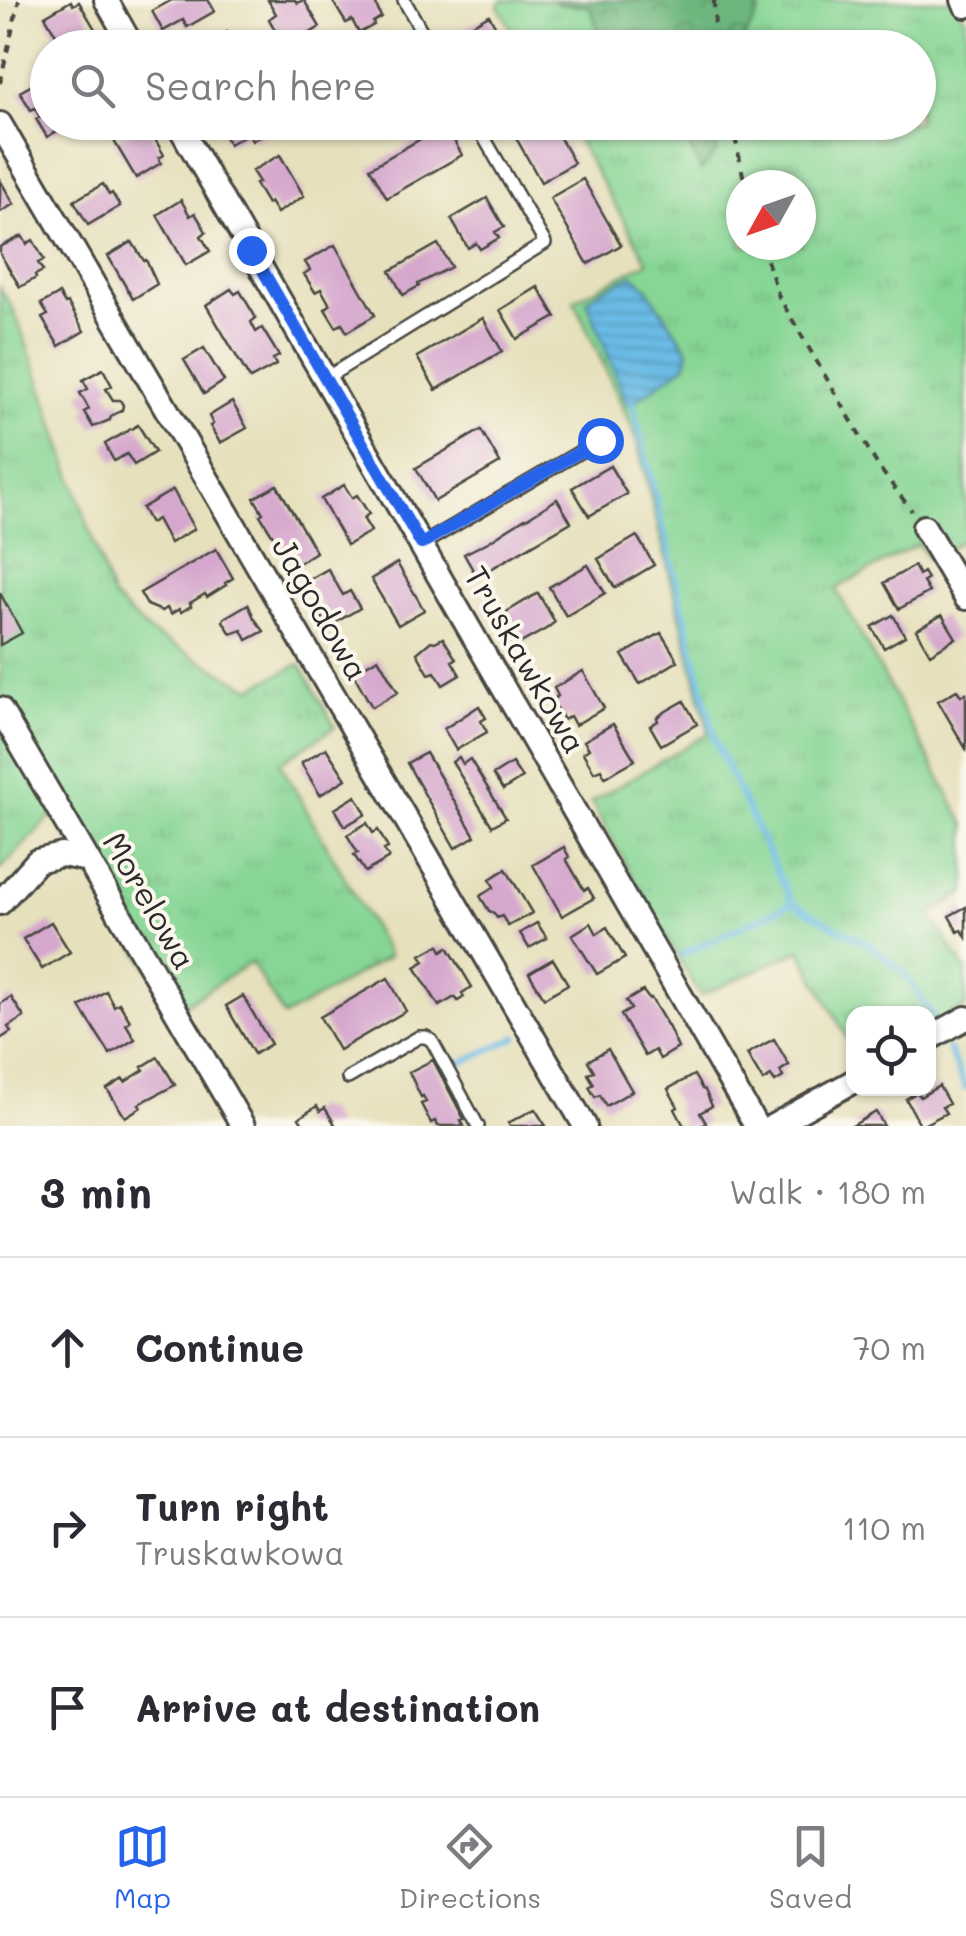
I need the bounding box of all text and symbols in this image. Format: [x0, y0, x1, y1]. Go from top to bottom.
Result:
search box [30, 30, 936, 140]
icon: search [65, 58, 120, 113]
text: Search here [145, 60, 376, 110]
north arrow [726, 170, 816, 260]
route end [229, 228, 275, 274]
route start [578, 418, 624, 464]
street label: Jagodowa [264, 529, 380, 687]
street label: Truskawkowa [456, 558, 597, 760]
street label: Morelowa [95, 824, 207, 976]
map controls [846, 1006, 936, 1096]
button: locate [846, 1006, 936, 1096]
text: 3 min [40, 1164, 152, 1219]
text: Walk · 180 m [729, 1170, 926, 1212]
icon: ahead [40, 1320, 95, 1375]
text: Continue [135, 1322, 304, 1372]
text: 70 m [853, 1326, 926, 1368]
text: Turn right [135, 1481, 329, 1531]
icon: right [40, 1500, 95, 1555]
text: 110 m [842, 1506, 926, 1548]
text: Truskawkowa [135, 1531, 344, 1573]
icon: arrive [40, 1680, 95, 1735]
text: Arrive at destination [135, 1682, 540, 1732]
tab: Map [114, 1819, 171, 1915]
tab: Directions [399, 1819, 541, 1915]
tab: Saved [769, 1819, 852, 1915]

